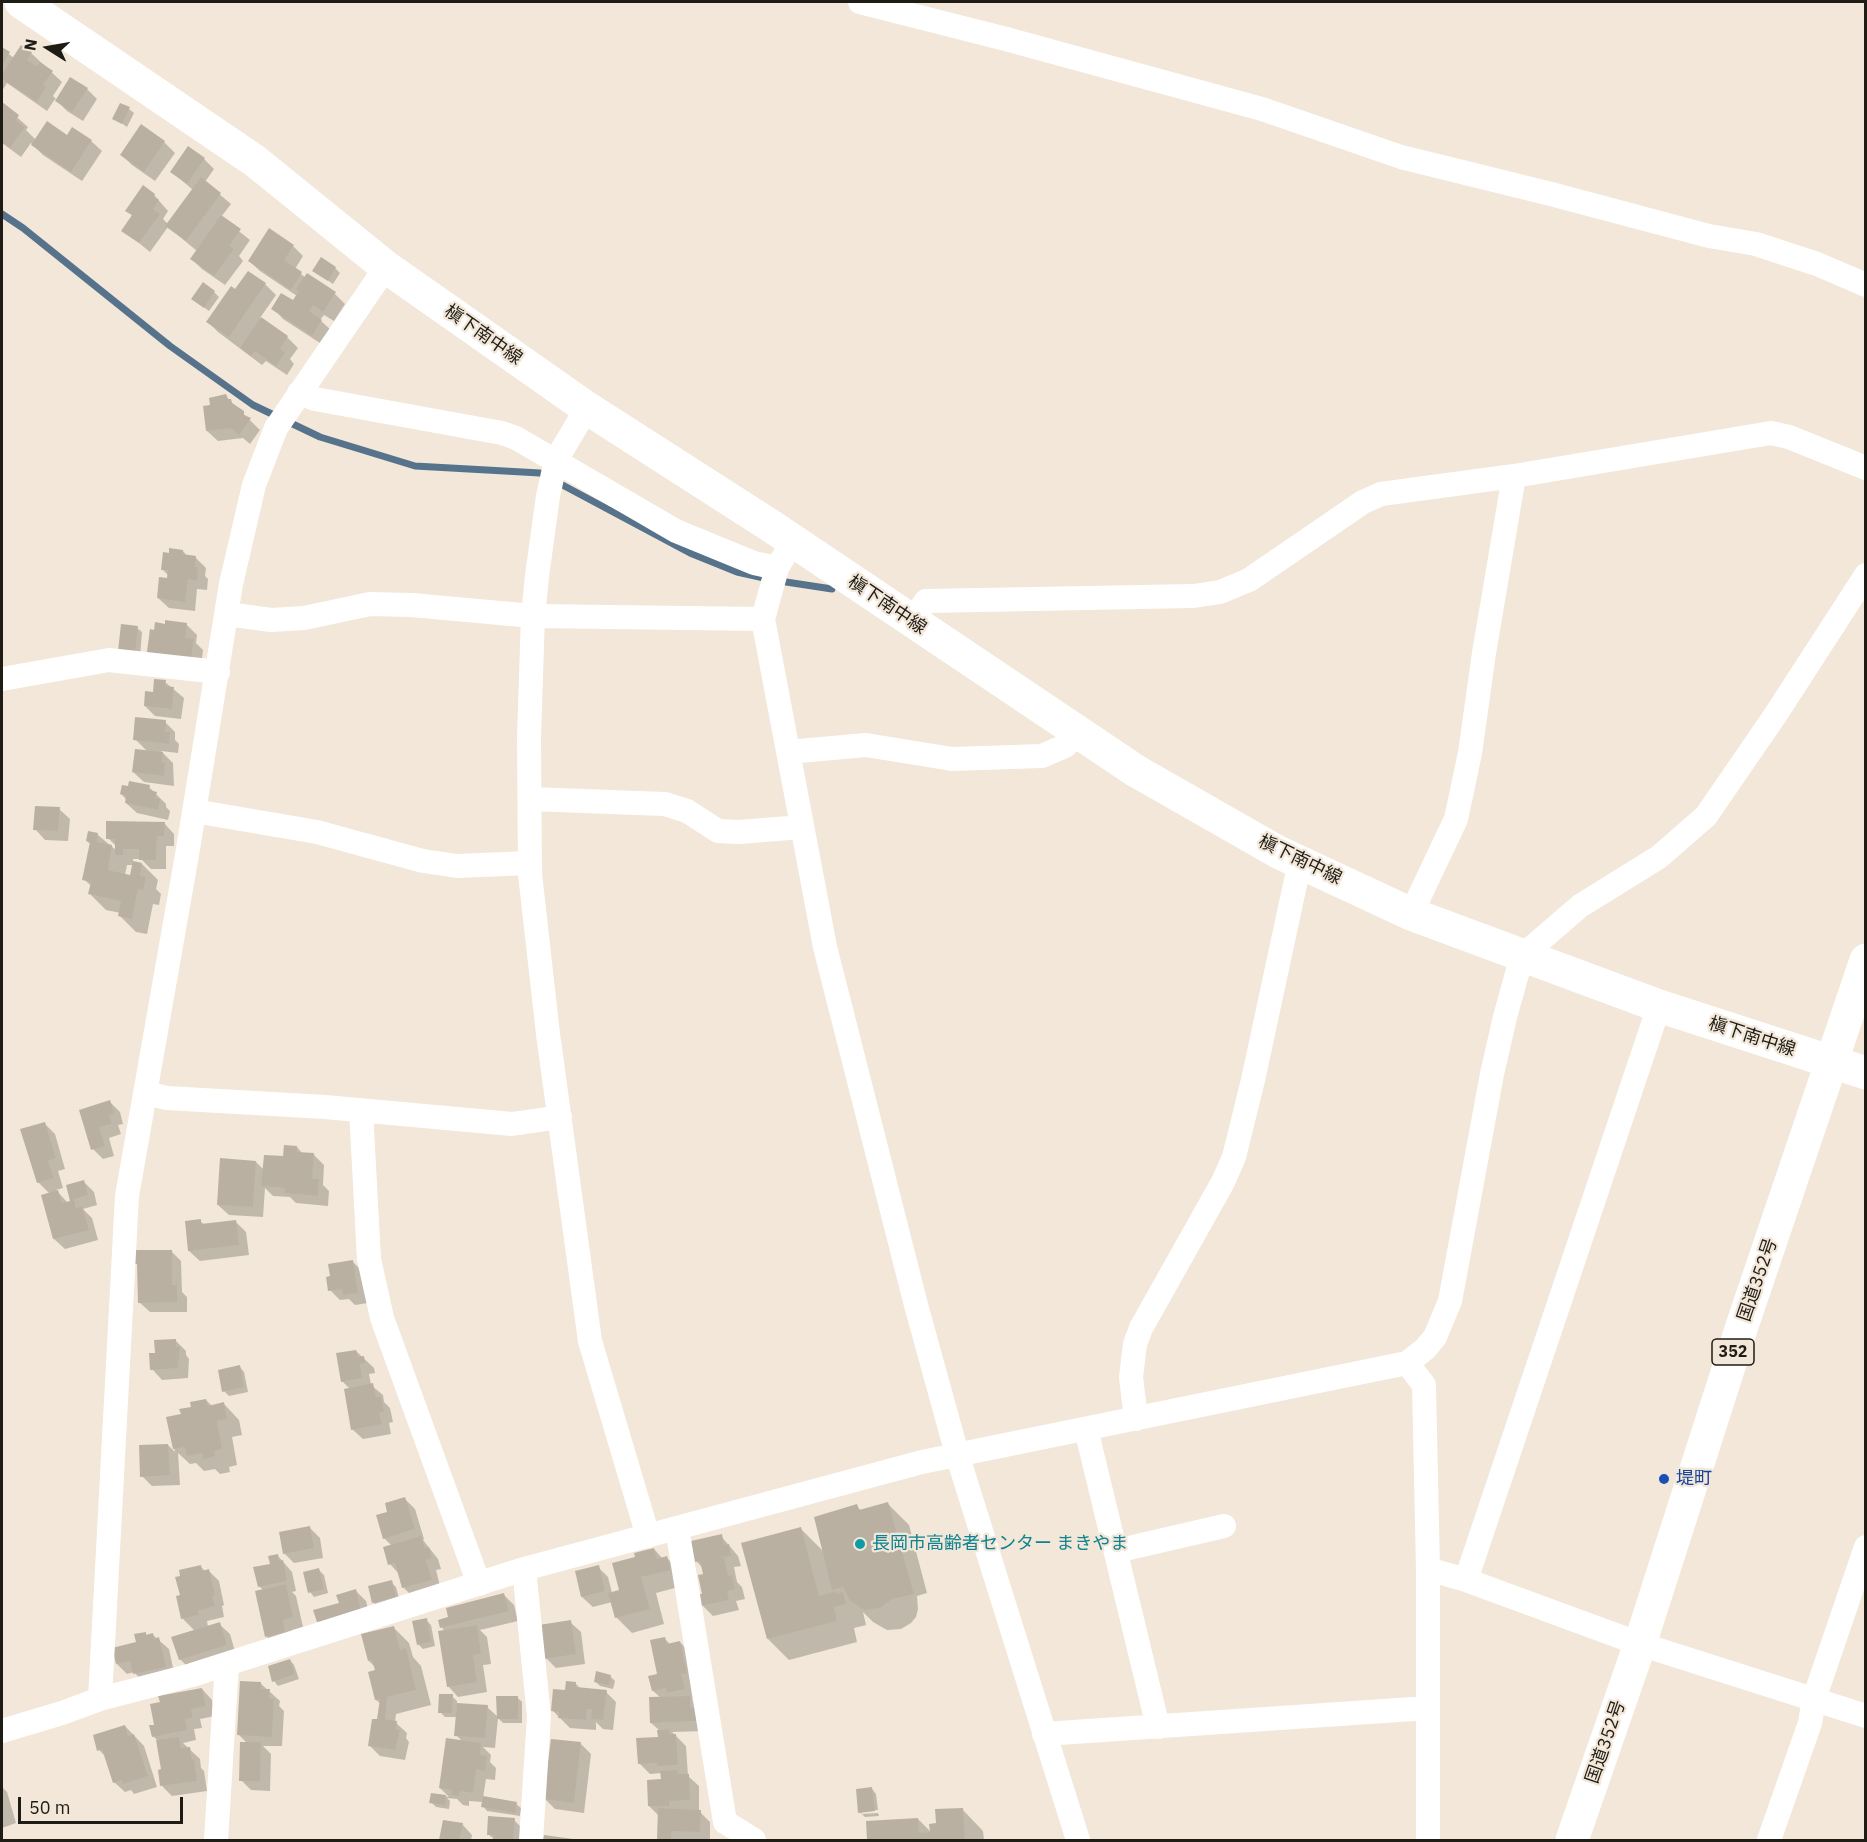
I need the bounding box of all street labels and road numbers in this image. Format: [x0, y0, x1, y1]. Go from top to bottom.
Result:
street label: 槇下南中線 [440, 300, 526, 370]
street label: 槇下南中線 [844, 571, 930, 639]
street label: 槇下南中線 [1255, 831, 1345, 889]
street label: 槇下南中線 [1706, 1013, 1798, 1061]
street label: 国道352号 [1734, 1236, 1782, 1324]
road number: 352 [1712, 1339, 1754, 1365]
street label: 国道352号 [1582, 1698, 1630, 1786]

